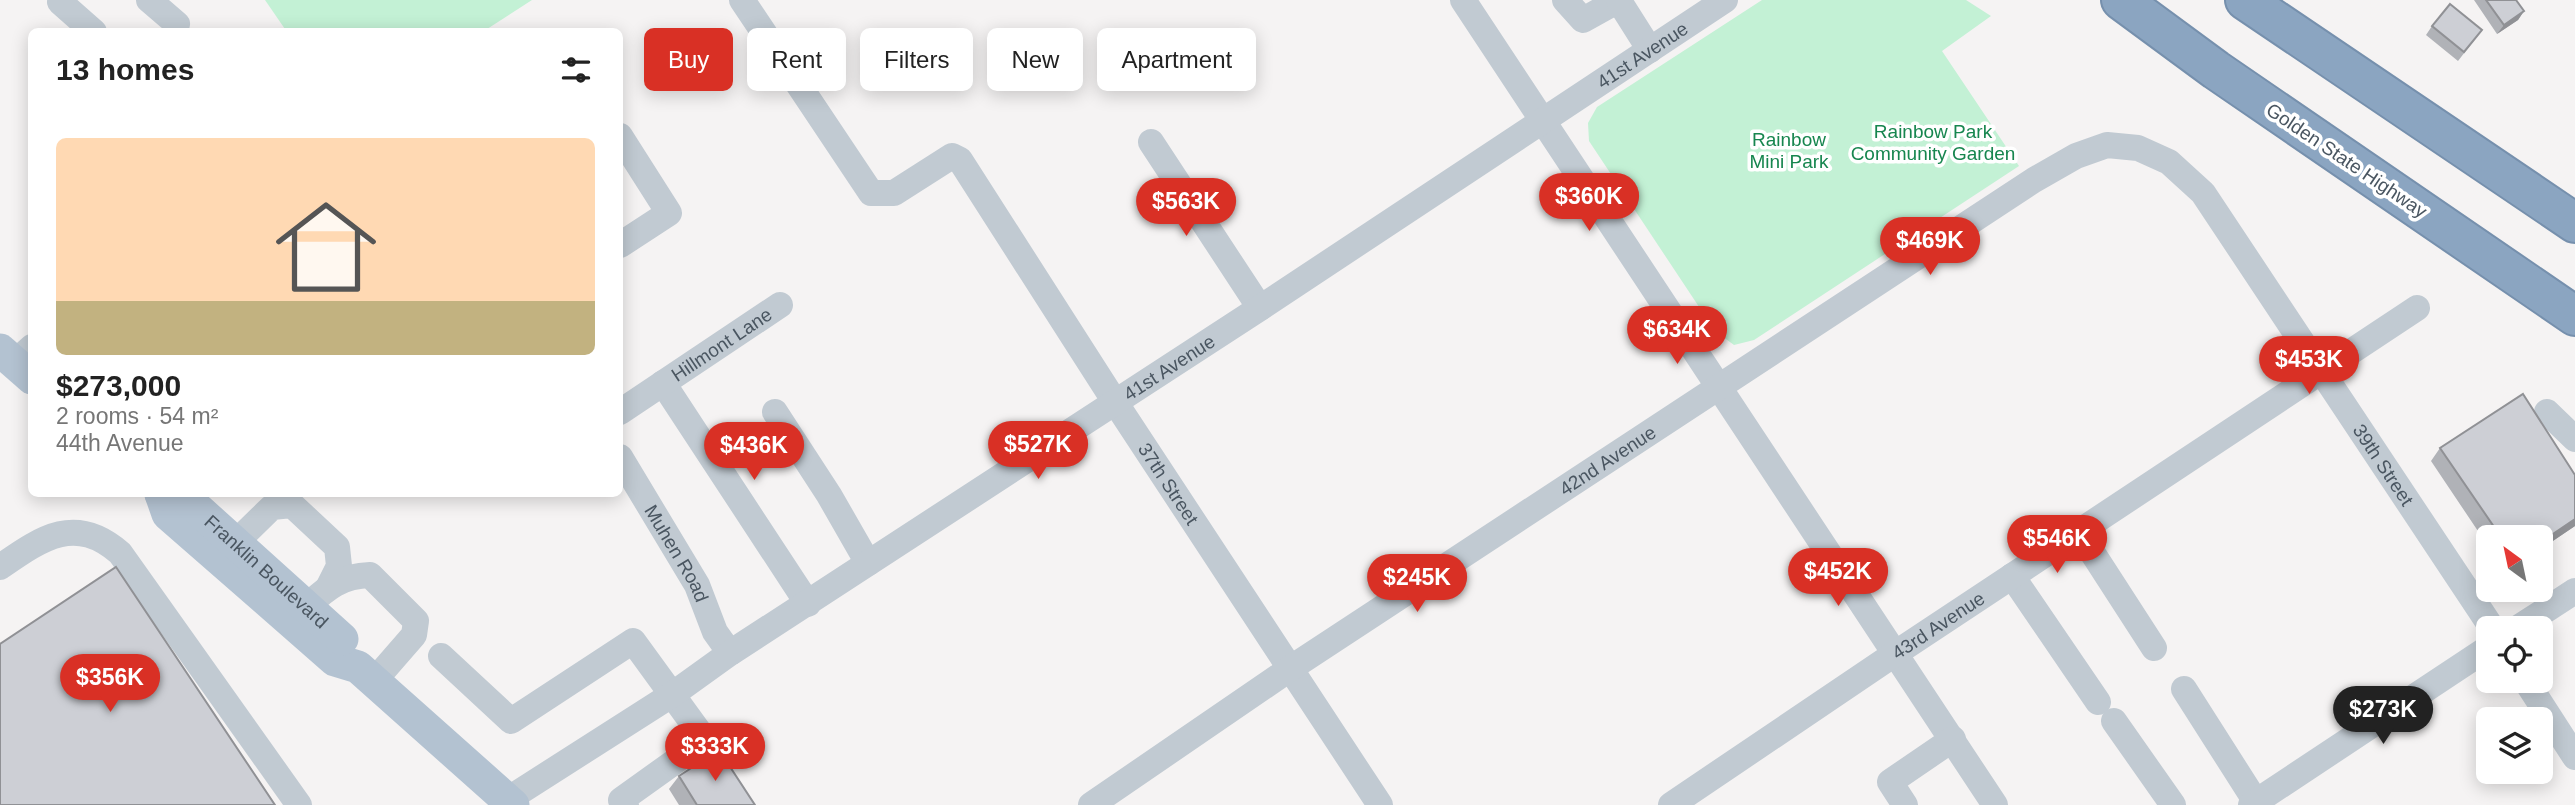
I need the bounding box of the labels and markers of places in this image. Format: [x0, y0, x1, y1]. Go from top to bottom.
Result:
pin: $360K [1540, 174, 1638, 233]
pin: $563K [1137, 178, 1235, 238]
pin: $469K [1881, 218, 1979, 277]
pin: $634K [1628, 306, 1726, 366]
pin: $453K [2260, 336, 2358, 396]
pin: $527K [989, 421, 1087, 481]
pin: $436K [705, 422, 803, 482]
pin: $546K [2008, 516, 2106, 575]
pin: $452K [1789, 548, 1887, 608]
pin: $245K [1368, 554, 1466, 614]
pin: $356K [61, 654, 159, 714]
pin: $273K [2334, 686, 2432, 746]
pin: $333K [666, 724, 764, 783]

